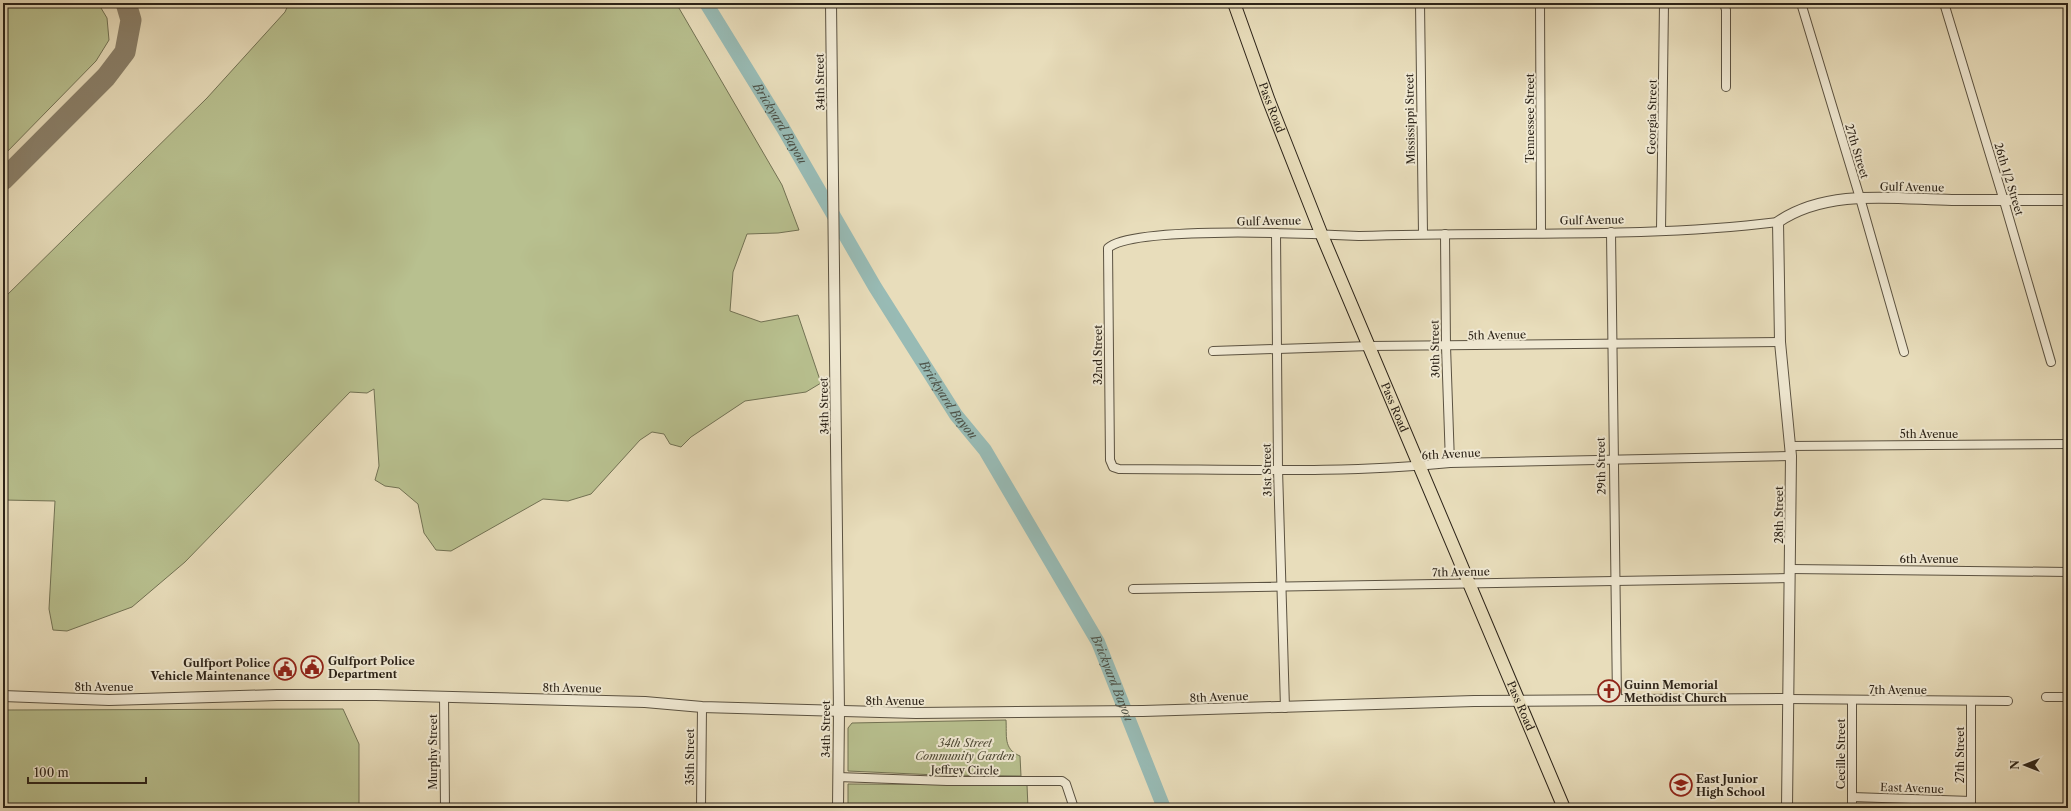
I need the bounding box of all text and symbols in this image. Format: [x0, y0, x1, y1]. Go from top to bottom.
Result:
street label: 34th Street [812, 53, 827, 111]
street label: Mississippi Street [1402, 73, 1418, 165]
street label: Tennessee Street [1523, 73, 1537, 163]
water label: Brickyard Bayou [749, 79, 811, 167]
street label: Georgia Street [1644, 79, 1660, 155]
street label: Pass Road [1256, 80, 1288, 135]
street label: 27th Street [1842, 122, 1872, 180]
street label: 26th 1/2 Street [1991, 141, 2027, 217]
street label: Gulf Avenue [1880, 179, 1944, 195]
street label: Gulf Avenue [1560, 212, 1624, 228]
street label: Gulf Avenue [1237, 213, 1301, 229]
street label: 30th Street [1427, 320, 1443, 378]
street label: 32nd Street [1091, 325, 1105, 385]
street label: 5th Avenue [1468, 327, 1526, 343]
water label: Brickyard Bayou [916, 357, 981, 443]
street label: 34th Street [816, 377, 831, 435]
street label: Pass Road [1378, 380, 1411, 434]
street label: 5th Avenue [1900, 427, 1958, 441]
street label: 29th Street [1593, 437, 1609, 495]
street label: 31st Street [1260, 443, 1274, 497]
street label: 6th Avenue [1421, 445, 1481, 463]
street label: 28th Street [1772, 486, 1786, 544]
street label: 6th Avenue [1900, 552, 1958, 566]
street label: 7th Avenue [1432, 564, 1490, 580]
water label: Brickyard Bayou [1088, 631, 1137, 724]
public building icon: Gulfport Police Department [299, 654, 325, 680]
place label: Gulfport Police Department [328, 654, 415, 681]
place label: Gulfport Police Vehicle Maintenance [150, 656, 270, 683]
public building icon: Gulfport Police Vehicle Maintenance [272, 656, 298, 682]
church icon: Guinn Memorial Methodist Church [1596, 678, 1622, 704]
place label: Guinn Memorial Methodist Church [1624, 678, 1727, 705]
street label: Pass Road [1504, 679, 1538, 733]
street label: 8th Avenue [75, 680, 133, 694]
street label: 8th Avenue [542, 680, 602, 696]
street label: 7th Avenue [1869, 683, 1927, 697]
street label: 8th Avenue [1189, 689, 1249, 705]
street label: 8th Avenue [866, 694, 924, 708]
street label: 34th Street [819, 700, 833, 758]
street label: Murphy Street [426, 714, 440, 790]
street label: Cecille Street [1834, 719, 1848, 789]
street label: 27th Street [1953, 727, 1967, 783]
street label: 35th Street [683, 728, 697, 785]
park label: 34th Street Community Garden [915, 736, 1015, 763]
north arrow [2005, 745, 2045, 785]
scale bar [28, 759, 146, 785]
text: N [2008, 760, 2022, 770]
street label: Jeffrey Circle [929, 762, 999, 778]
text: 100 m [34, 765, 69, 780]
school or university icon: East Junior High School [1668, 772, 1694, 798]
place label: East Junior High School [1696, 772, 1765, 799]
street label: East Avenue [1880, 780, 1944, 796]

